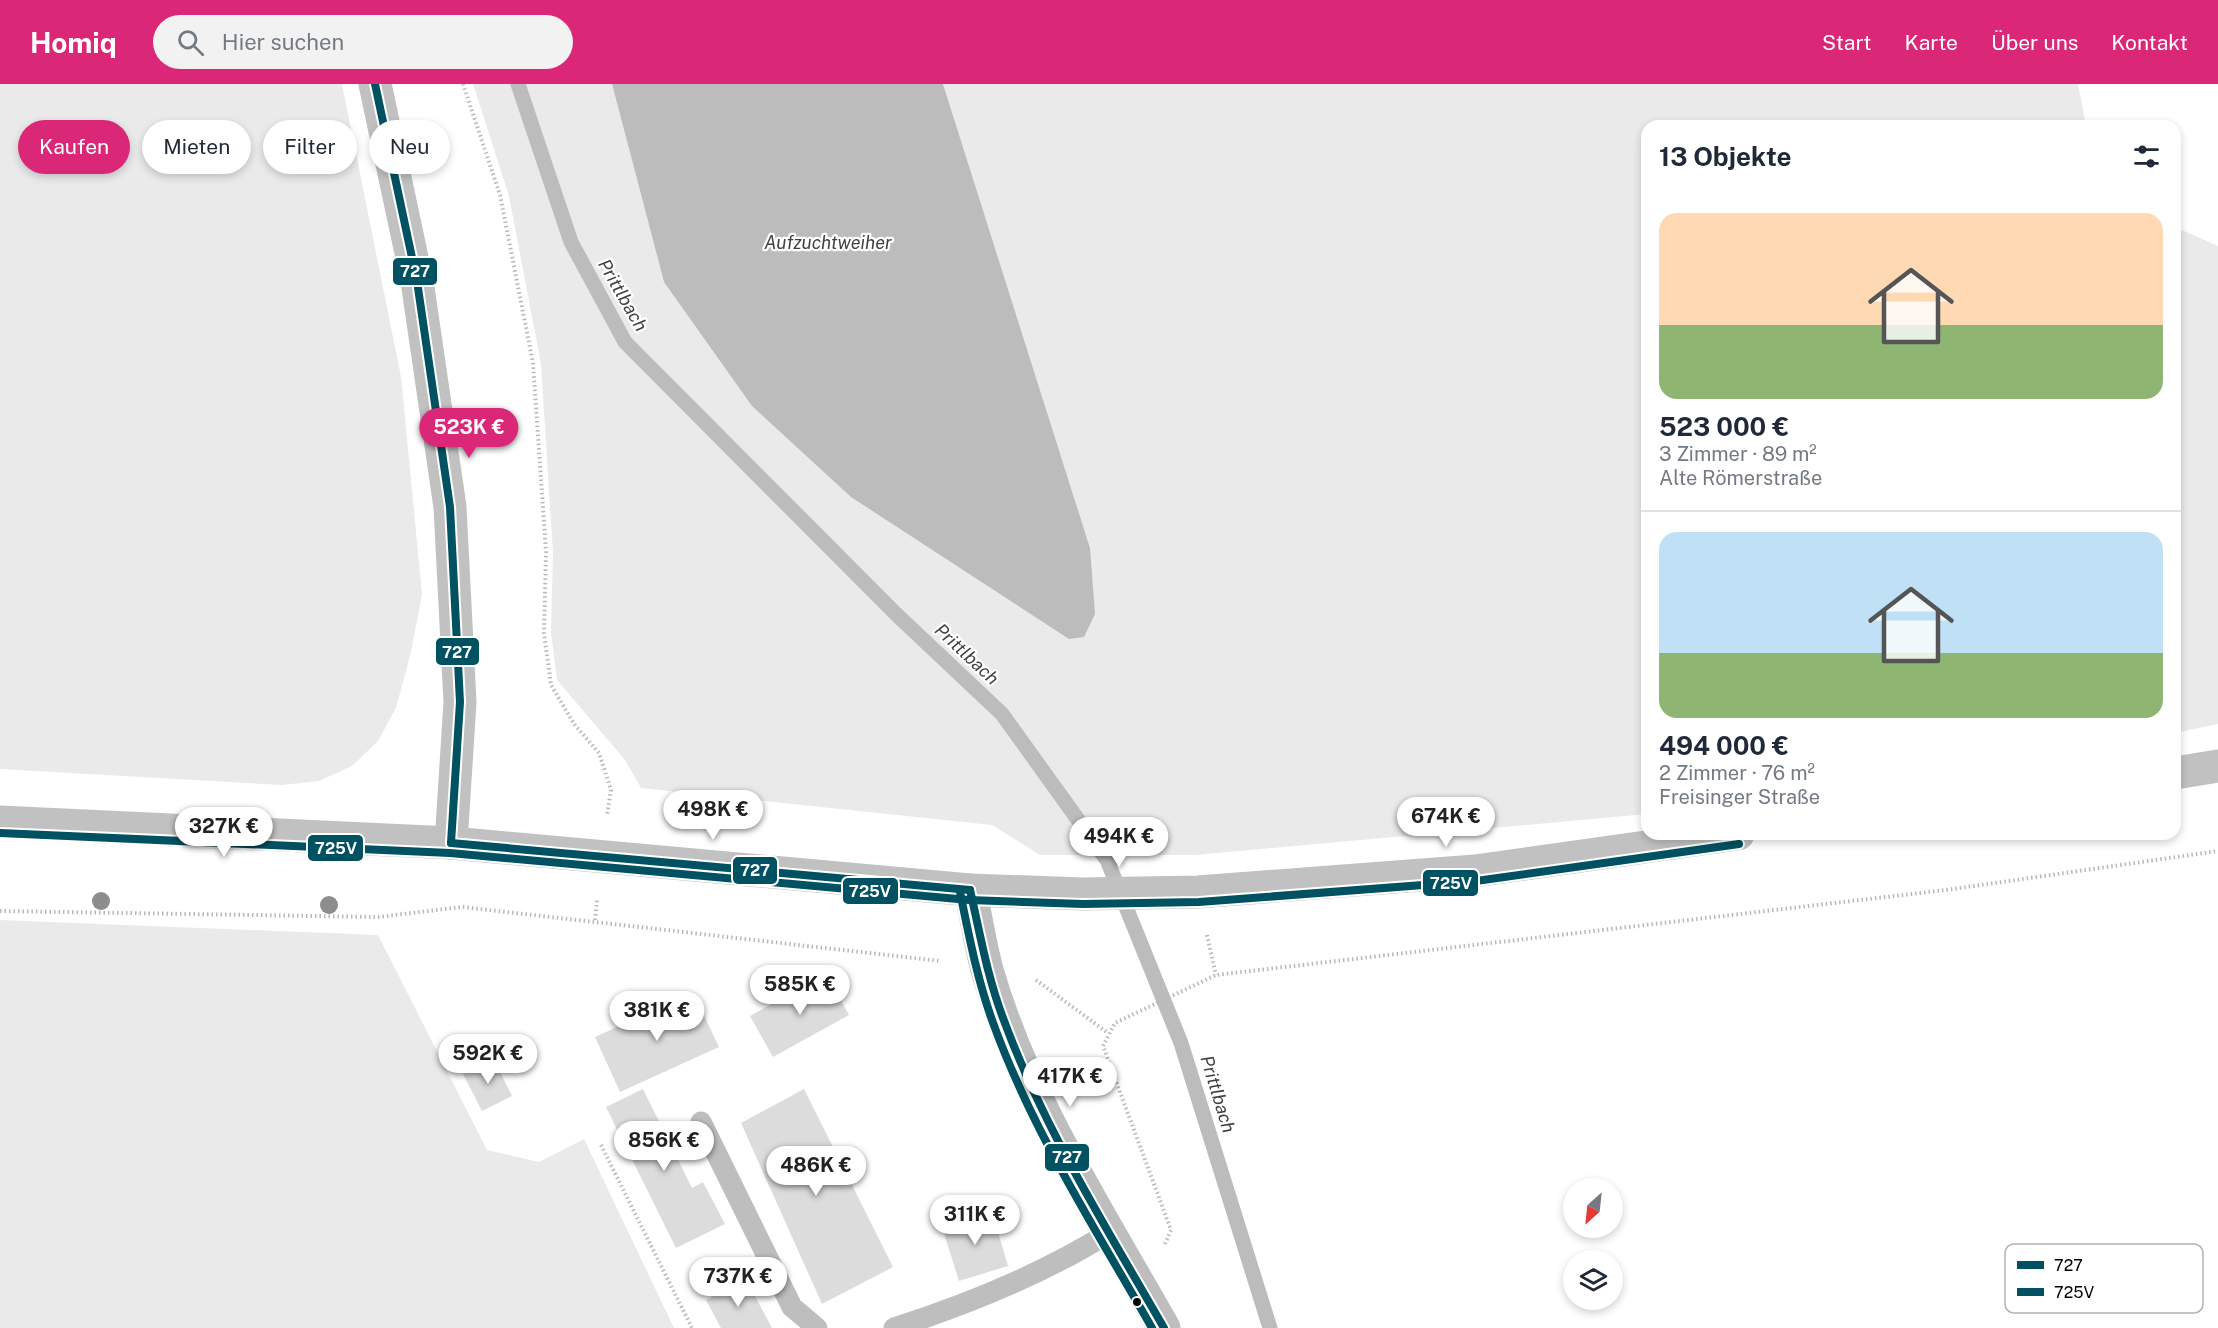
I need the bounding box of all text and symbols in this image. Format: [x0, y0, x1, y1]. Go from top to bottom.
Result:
search box [153, 15, 573, 69]
text: Homiq [30, 26, 117, 59]
icon: search [174, 26, 207, 59]
text: Hier suchen [222, 29, 344, 55]
text: Start [1822, 30, 1871, 55]
text: Karte [1904, 30, 1958, 55]
text: Über uns [1991, 30, 2078, 55]
text: Kontakt [2111, 30, 2188, 55]
chip: Kaufen [18, 120, 130, 174]
chip: Mieten [142, 120, 251, 174]
chip: Filter [263, 120, 357, 174]
chip: Neu [369, 120, 450, 174]
icon: filters [2130, 140, 2163, 173]
text: 13 Objekte [1659, 141, 1791, 172]
water label: Aufzuchtweiher [764, 232, 892, 253]
icon: home [1857, 252, 1965, 360]
water label: Prittlbach [594, 255, 652, 335]
line badge: 727 [392, 257, 438, 286]
text: 727 [400, 262, 430, 281]
pin: 523K € [420, 408, 518, 459]
text: 523 000 € [1659, 411, 1789, 442]
text: 523K € [433, 415, 505, 439]
text: 3 Zimmer · 89 m² [1659, 442, 1817, 466]
text: Alte Römerstraße [1659, 466, 1822, 490]
icon: home [1857, 571, 1965, 679]
water label: Prittlbach [931, 619, 1003, 689]
line badge: 727 [435, 637, 480, 666]
text: 727 [442, 643, 472, 662]
text: 494 000 € [1659, 730, 1789, 761]
text: 2 Zimmer · 76 m² [1659, 761, 1815, 785]
text: Freisinger Straße [1659, 785, 1820, 809]
pin: 498K € [664, 790, 762, 841]
text: 498K € [677, 797, 749, 821]
pin: 674K € [1397, 797, 1495, 848]
text: 674K € [1411, 804, 1481, 828]
pin: 327K € [175, 807, 273, 858]
text: 327K € [189, 814, 259, 838]
pin: 494K € [1070, 817, 1168, 868]
text: 494K € [1083, 824, 1155, 848]
line badge: 725V [307, 834, 364, 862]
text: 725V [315, 839, 357, 858]
line badge: 727 [732, 856, 778, 885]
text: 727 [740, 861, 770, 880]
line badge: 725V [1422, 869, 1479, 897]
text: 725V [1430, 874, 1472, 893]
line badge: 725V [842, 877, 899, 905]
text: 725V [849, 882, 891, 901]
pin: 585K € [751, 965, 849, 1016]
text: 585K € [764, 972, 836, 996]
pin: 381K € [608, 991, 706, 1042]
text: 381K € [623, 998, 691, 1022]
pin: 592K € [439, 1034, 537, 1085]
text: 592K € [452, 1041, 524, 1065]
water label: Prittlbach [1196, 1053, 1240, 1135]
pin: 417K € [1021, 1057, 1119, 1108]
text: 417K € [1037, 1064, 1103, 1088]
pin: 856K € [615, 1121, 713, 1172]
text: 856K € [628, 1128, 700, 1152]
line badge: 727 [1044, 1143, 1090, 1172]
pin: 486K € [767, 1146, 865, 1197]
text: 727 [1052, 1148, 1082, 1167]
text: 486K € [780, 1153, 852, 1177]
north arrow [1563, 1178, 1623, 1238]
map controls [1563, 1178, 1623, 1310]
pin: 311K € [926, 1195, 1024, 1246]
text: 311K € [944, 1202, 1006, 1226]
legend [2005, 1244, 2203, 1313]
button: layers [1563, 1250, 1623, 1310]
text: 727 [2054, 1256, 2083, 1275]
pin: 737K € [689, 1257, 787, 1308]
text: 737K € [703, 1264, 773, 1288]
text: 725V [2054, 1283, 2094, 1302]
unlabelled marker [1131, 1296, 1143, 1308]

